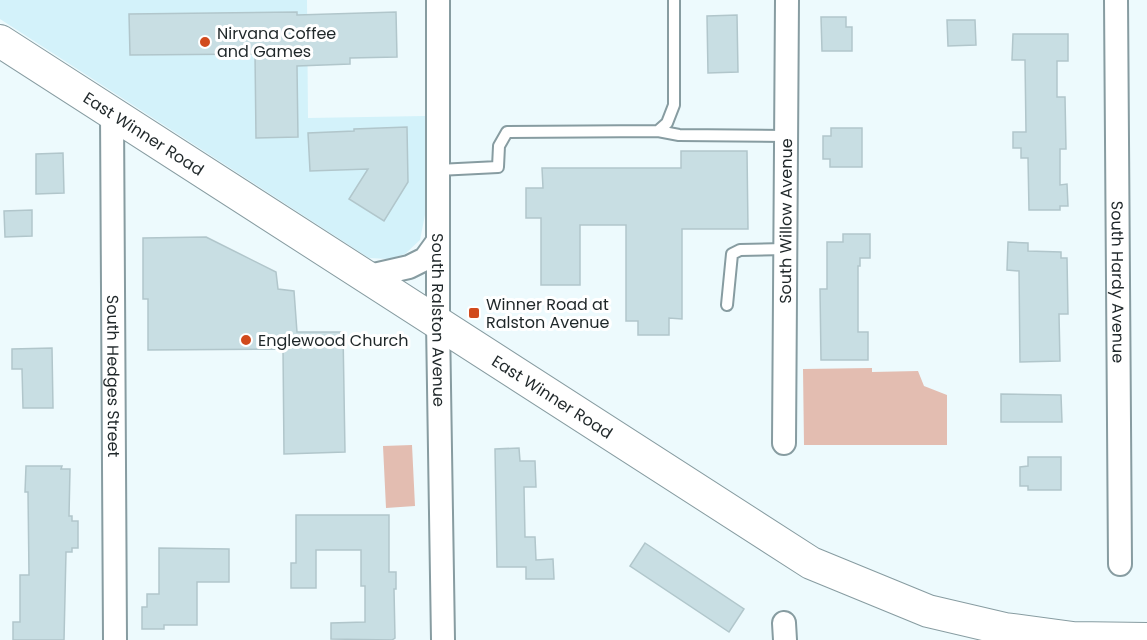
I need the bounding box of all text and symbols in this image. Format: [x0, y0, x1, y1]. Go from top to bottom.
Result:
place label: Nirvana Coffee and Games [217, 22, 336, 63]
marker: Nirvana Coffee and Games [198, 35, 212, 49]
street label: East Winner Road [79, 86, 209, 181]
street label: South Willow Avenue [773, 138, 798, 304]
street label: South Hardy Avenue [1106, 201, 1130, 363]
street label: South Ralston Avenue [426, 233, 451, 407]
place label: Winner Road at Ralston Avenue [486, 293, 610, 334]
street label: South Hedges Street [102, 295, 125, 457]
marker: Winner Road at Ralston Avenue [467, 306, 481, 320]
place label: Englewood Church [258, 329, 409, 352]
marker: Englewood Church [239, 333, 253, 347]
street label: East Winner Road [488, 349, 617, 444]

